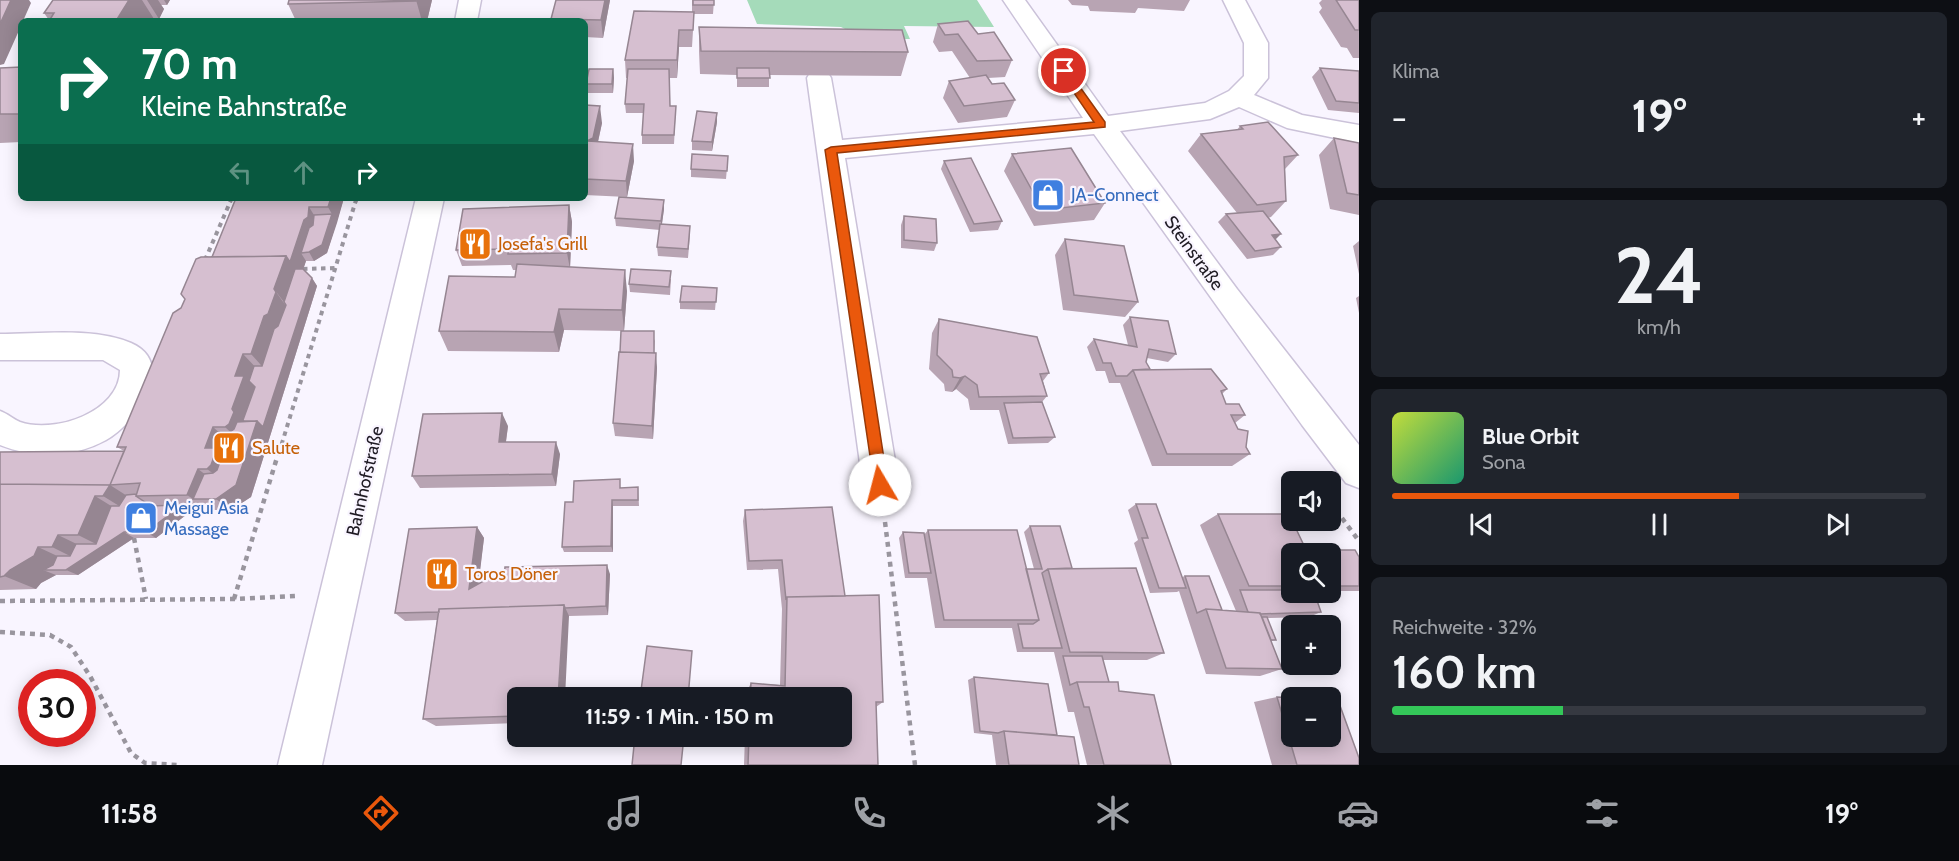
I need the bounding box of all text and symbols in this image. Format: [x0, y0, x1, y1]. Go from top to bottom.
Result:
text: 70 m [141, 38, 238, 90]
icon: right [42, 42, 120, 120]
pin [1038, 45, 1089, 96]
icon: arrive [1047, 54, 1080, 87]
text: Klima [1392, 59, 1439, 83]
text: 19° [1632, 89, 1686, 143]
text: Kleine Bahnstraße [141, 90, 347, 123]
text: − [1392, 97, 1407, 137]
text: + [1911, 97, 1926, 137]
icon: left [224, 156, 257, 189]
icon: ahead [287, 156, 320, 189]
icon: right [350, 156, 383, 189]
shop icon: JA-Connect [1030, 177, 1066, 213]
place label: JA-Connect [1070, 184, 1159, 206]
street label: Steinstraße [1160, 212, 1228, 294]
restaurant icon: Josefa's Grill [457, 226, 493, 262]
text: 24 [1614, 228, 1704, 323]
place label: Josefa's Grill [497, 233, 588, 255]
text: km/h [1637, 315, 1681, 339]
text: Blue Orbit [1482, 423, 1579, 450]
street label: Bahnhofstraße [342, 424, 388, 538]
restaurant icon: Salute [211, 430, 247, 466]
place label: Salute [252, 437, 300, 459]
text: Sona [1482, 450, 1525, 474]
position arrow [848, 453, 912, 517]
map controls [1281, 471, 1341, 747]
button: sound [1281, 471, 1341, 531]
place label: Meigui Asia Massage [164, 497, 249, 540]
shop icon: Meigui Asia Massage [123, 500, 159, 536]
icon: previous [1465, 508, 1498, 541]
icon: pause [1643, 508, 1676, 541]
icon: next [1821, 508, 1854, 541]
button: search [1281, 543, 1341, 603]
restaurant icon: Toros Döner [424, 556, 460, 592]
place label: Toros Döner [465, 563, 558, 585]
button: + [1281, 615, 1341, 675]
text: Reichweite · 32% [1392, 615, 1537, 639]
text: 160 km [1392, 645, 1537, 699]
speed limit sign: 30 [18, 669, 96, 747]
button: − [1281, 687, 1341, 747]
text: 11:59 · 1 Min. · 150 m [585, 703, 774, 730]
icon: directions [360, 792, 402, 834]
icon: music [604, 792, 646, 834]
icon: phone [848, 792, 890, 834]
icon: climate [1092, 792, 1134, 834]
icon: car [1337, 792, 1379, 834]
icon: filters [1581, 792, 1623, 834]
text: 11:58 [101, 797, 158, 830]
text: 19° [1825, 797, 1858, 830]

